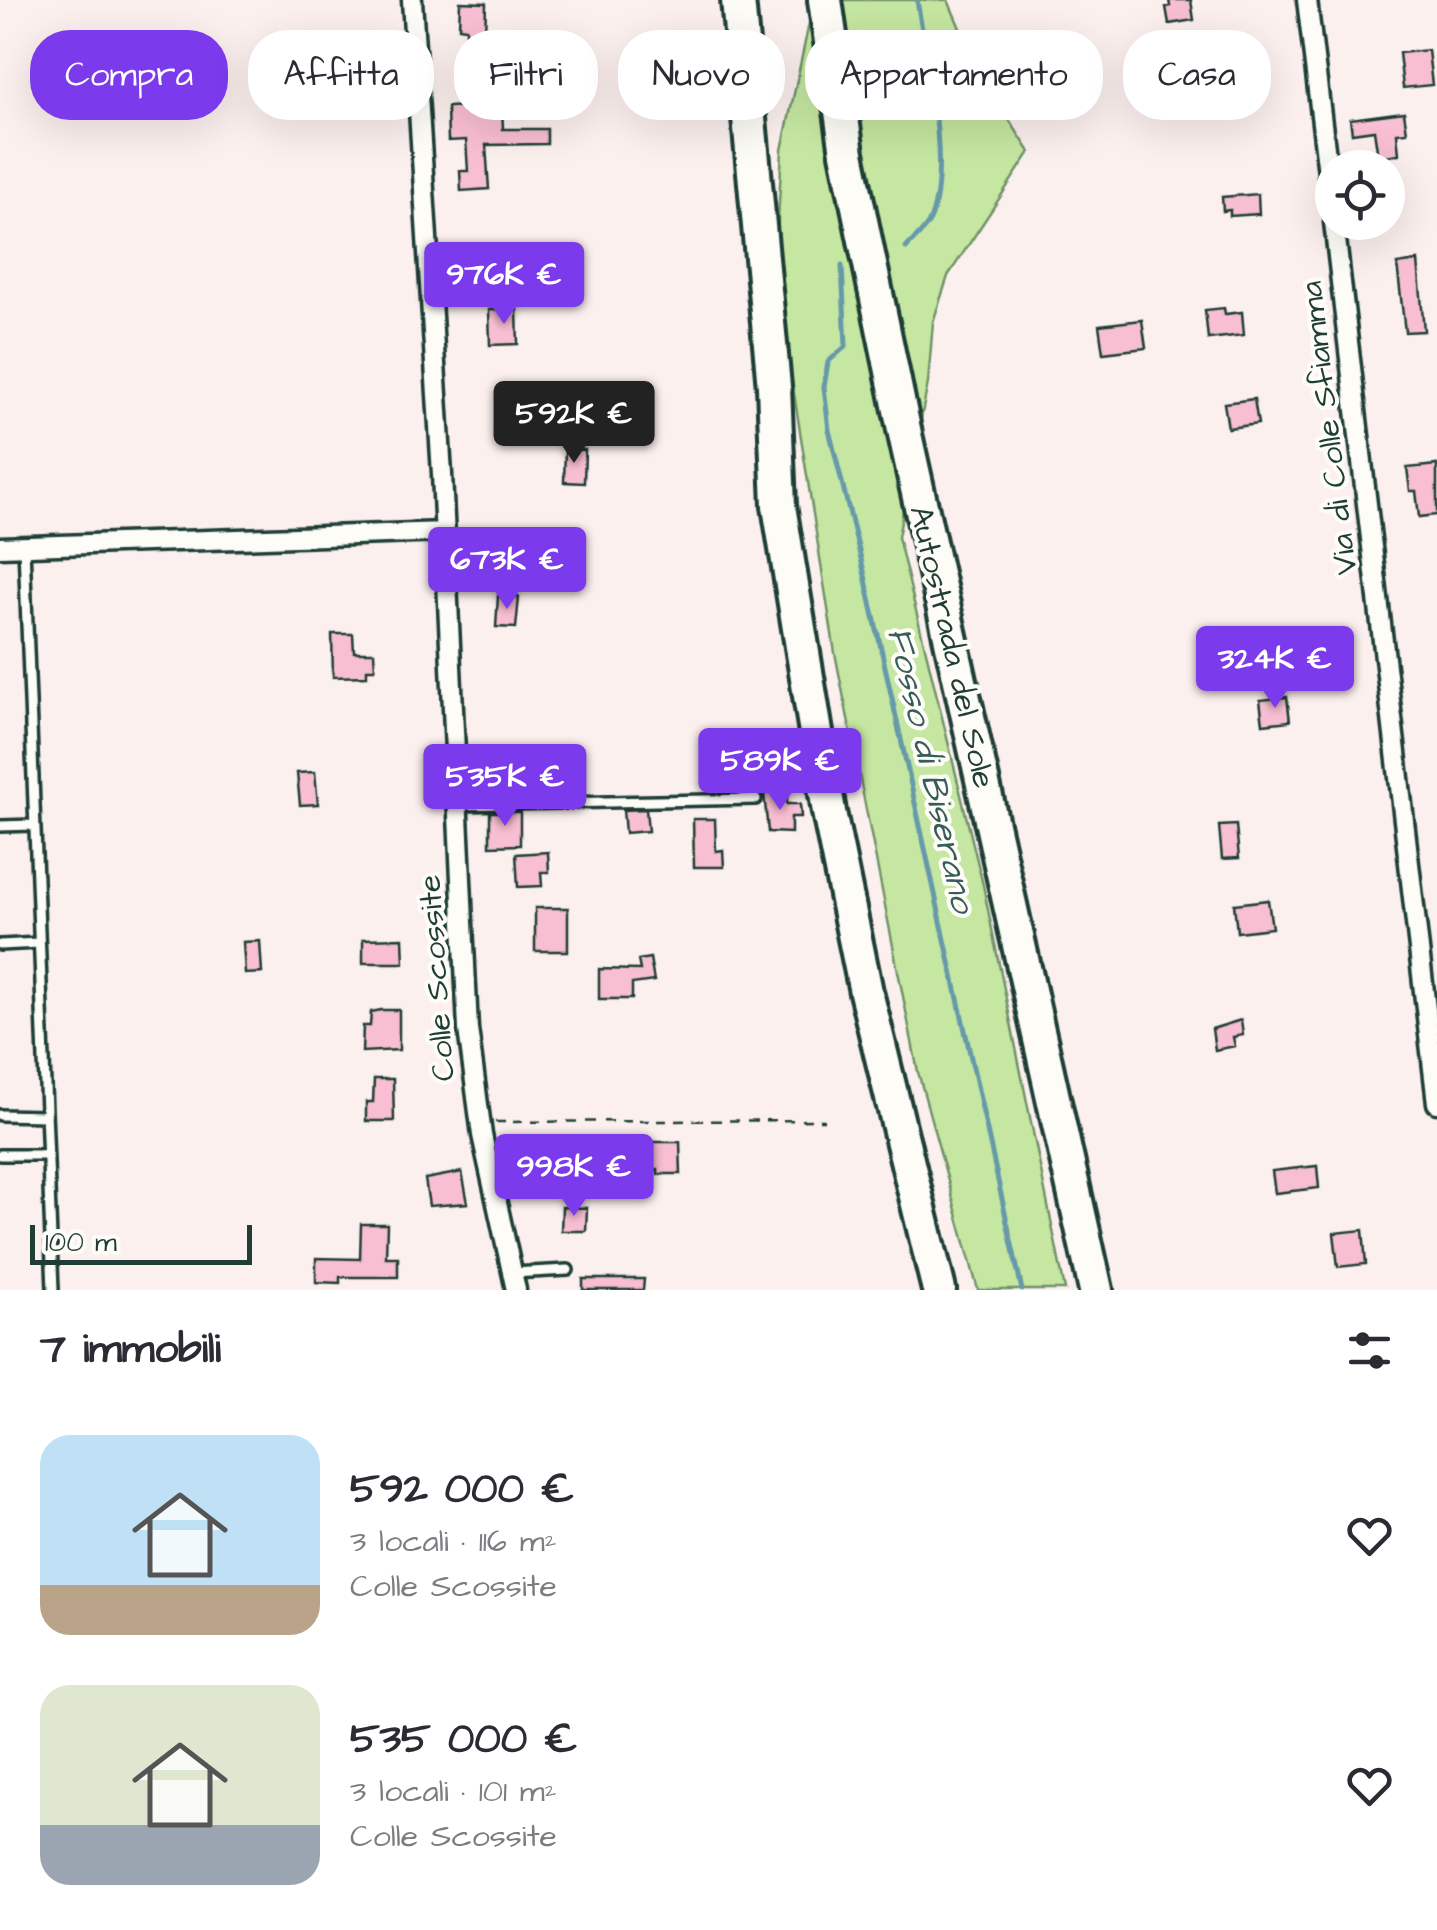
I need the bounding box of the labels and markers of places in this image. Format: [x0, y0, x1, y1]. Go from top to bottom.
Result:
pin: 976K € [423, 242, 585, 327]
pin: 592K € [493, 381, 655, 466]
pin: 673K € [426, 527, 588, 612]
pin: 324K € [1194, 626, 1356, 711]
pin: 589K € [699, 728, 861, 813]
pin: 535K € [424, 744, 586, 829]
pin: 998K € [493, 1134, 655, 1219]

